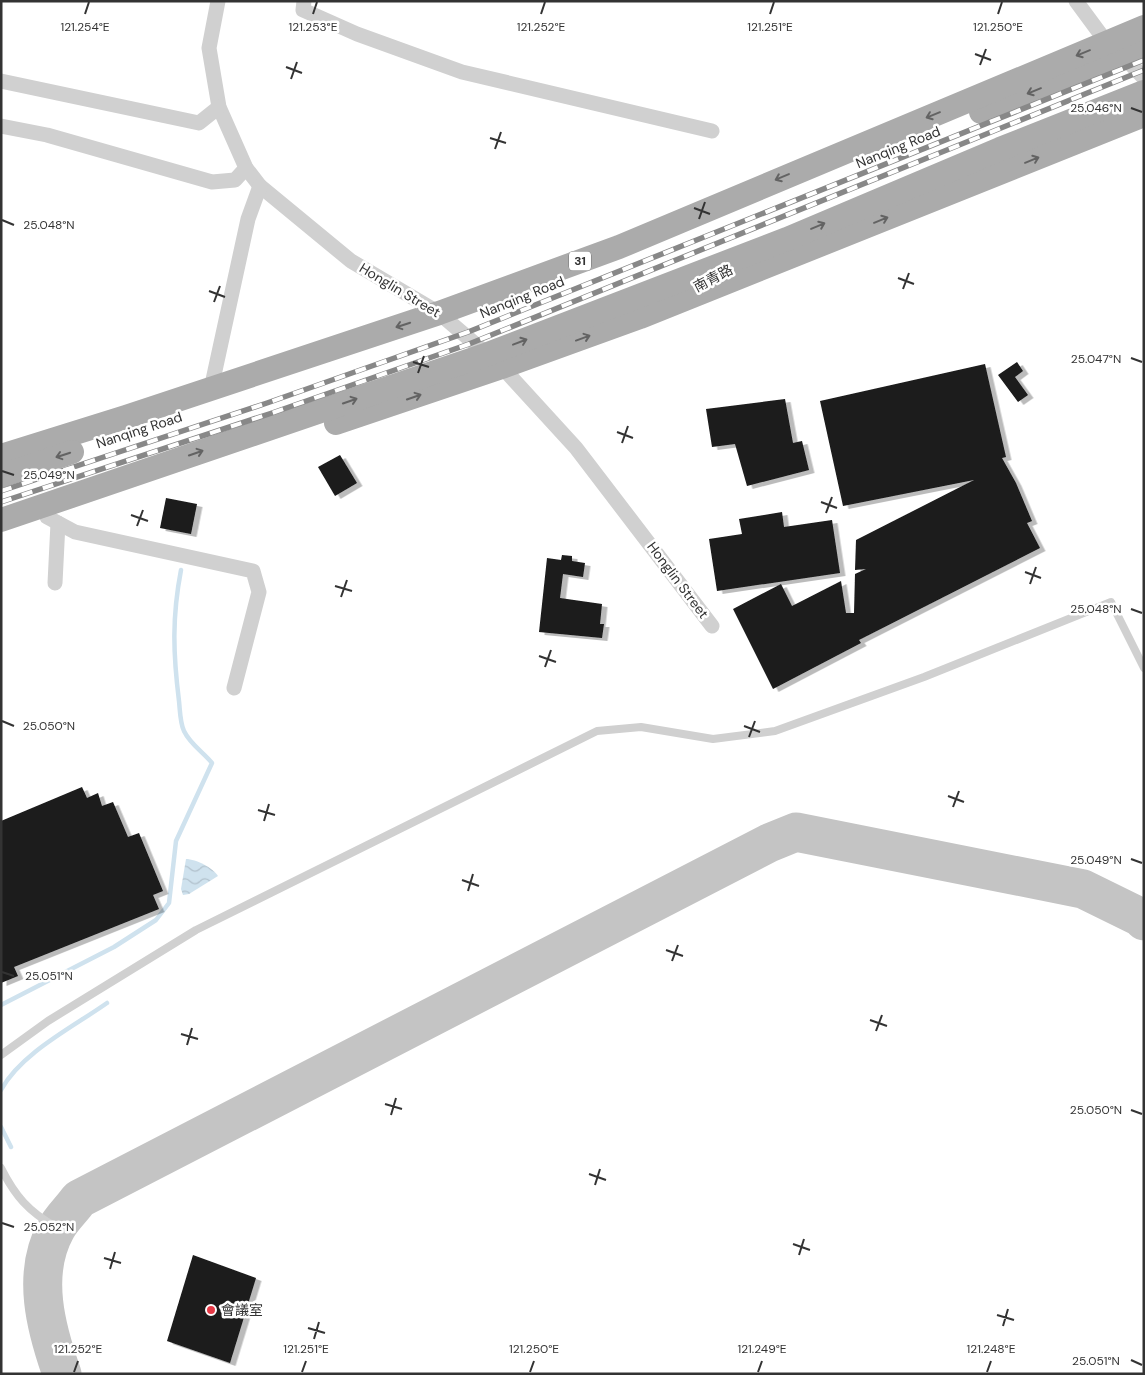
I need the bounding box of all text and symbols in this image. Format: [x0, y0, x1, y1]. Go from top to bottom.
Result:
text: 121.254°E [60, 19, 110, 35]
text: 121.253°E [289, 19, 338, 35]
text: 121.252°E [517, 19, 566, 35]
text: 121.251°E [747, 19, 793, 35]
text: 121.250°E [973, 19, 1023, 35]
one-way arrow [1076, 48, 1091, 58]
one-way arrow [1027, 87, 1042, 96]
text: 25.046°N [1070, 100, 1122, 116]
one-way arrow [925, 111, 940, 120]
street label: Nanqing Road [853, 122, 943, 172]
one-way arrow [1024, 154, 1039, 164]
one-way arrow [775, 172, 790, 182]
one-way arrow [873, 215, 888, 224]
text: 25.048°N [23, 217, 75, 233]
one-way arrow [811, 220, 826, 229]
road number: 31 [569, 252, 591, 270]
street label: Honglin Street [356, 259, 444, 321]
street label: 南青路 [690, 260, 736, 296]
street label: Nanqing Road [477, 272, 567, 322]
one-way arrow [396, 321, 411, 330]
one-way arrow [575, 333, 591, 342]
one-way arrow [512, 336, 527, 346]
text: 25.047°N [1071, 351, 1121, 367]
one-way arrow [405, 392, 421, 401]
one-way arrow [342, 396, 358, 405]
street label: Nanqing Road [94, 408, 184, 452]
one-way arrow [188, 448, 204, 458]
one-way arrow [56, 451, 71, 460]
text: 25.049°N [23, 467, 75, 483]
street label: Honglin Street [643, 538, 713, 622]
text: 25.048°N [1070, 601, 1122, 617]
text: 25.050°N [23, 718, 75, 734]
text: 25.049°N [1070, 852, 1122, 868]
text: 25.051°N [25, 968, 73, 984]
text: 25.050°N [1070, 1102, 1122, 1118]
text: 25.052°N [24, 1219, 74, 1235]
place label: 會議室 [221, 1301, 263, 1319]
marker: 會議室 [205, 1304, 217, 1316]
text: 121.252°E [54, 1341, 103, 1357]
text: 121.251°E [283, 1341, 329, 1357]
text: 121.250°E [509, 1341, 559, 1357]
text: 121.249°E [737, 1341, 787, 1357]
text: 121.248°E [967, 1341, 1016, 1357]
text: 25.051°N [1072, 1353, 1120, 1369]

